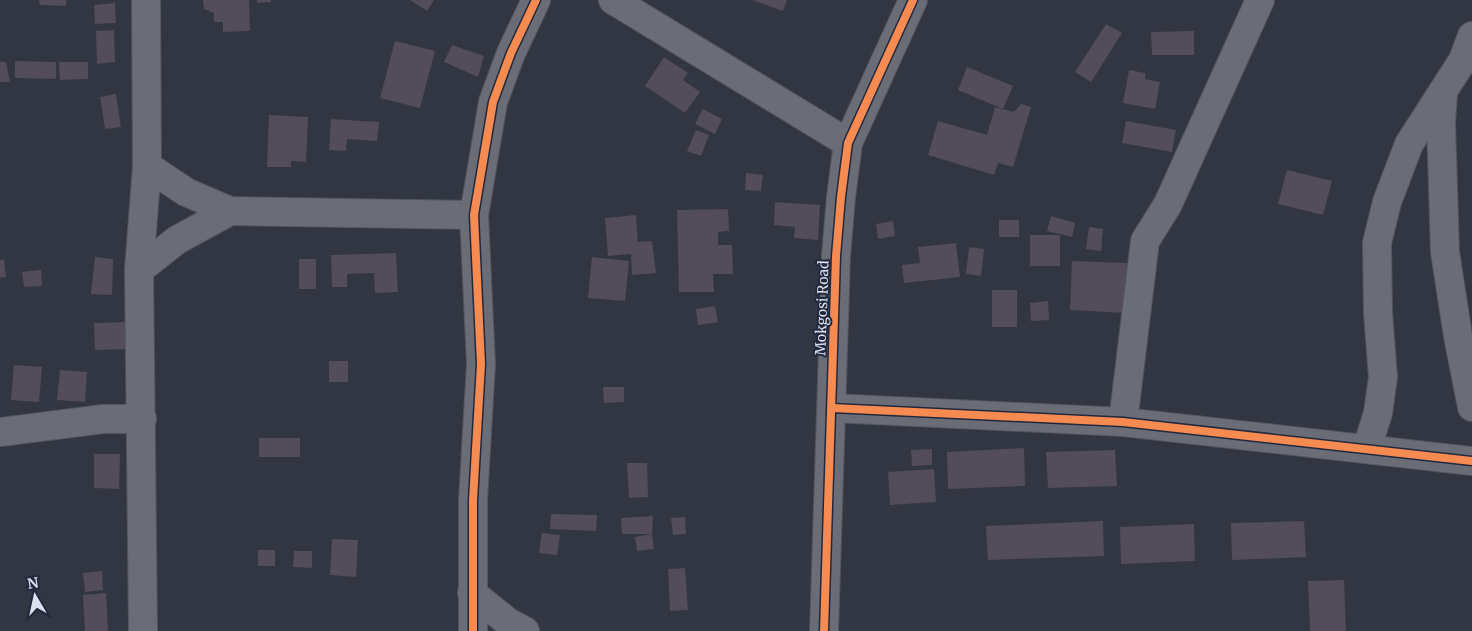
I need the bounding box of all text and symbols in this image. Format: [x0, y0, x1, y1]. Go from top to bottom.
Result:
street label: Mokgosi Road [811, 259, 833, 356]
north arrow [10, 571, 60, 621]
text: N [26, 573, 40, 593]

